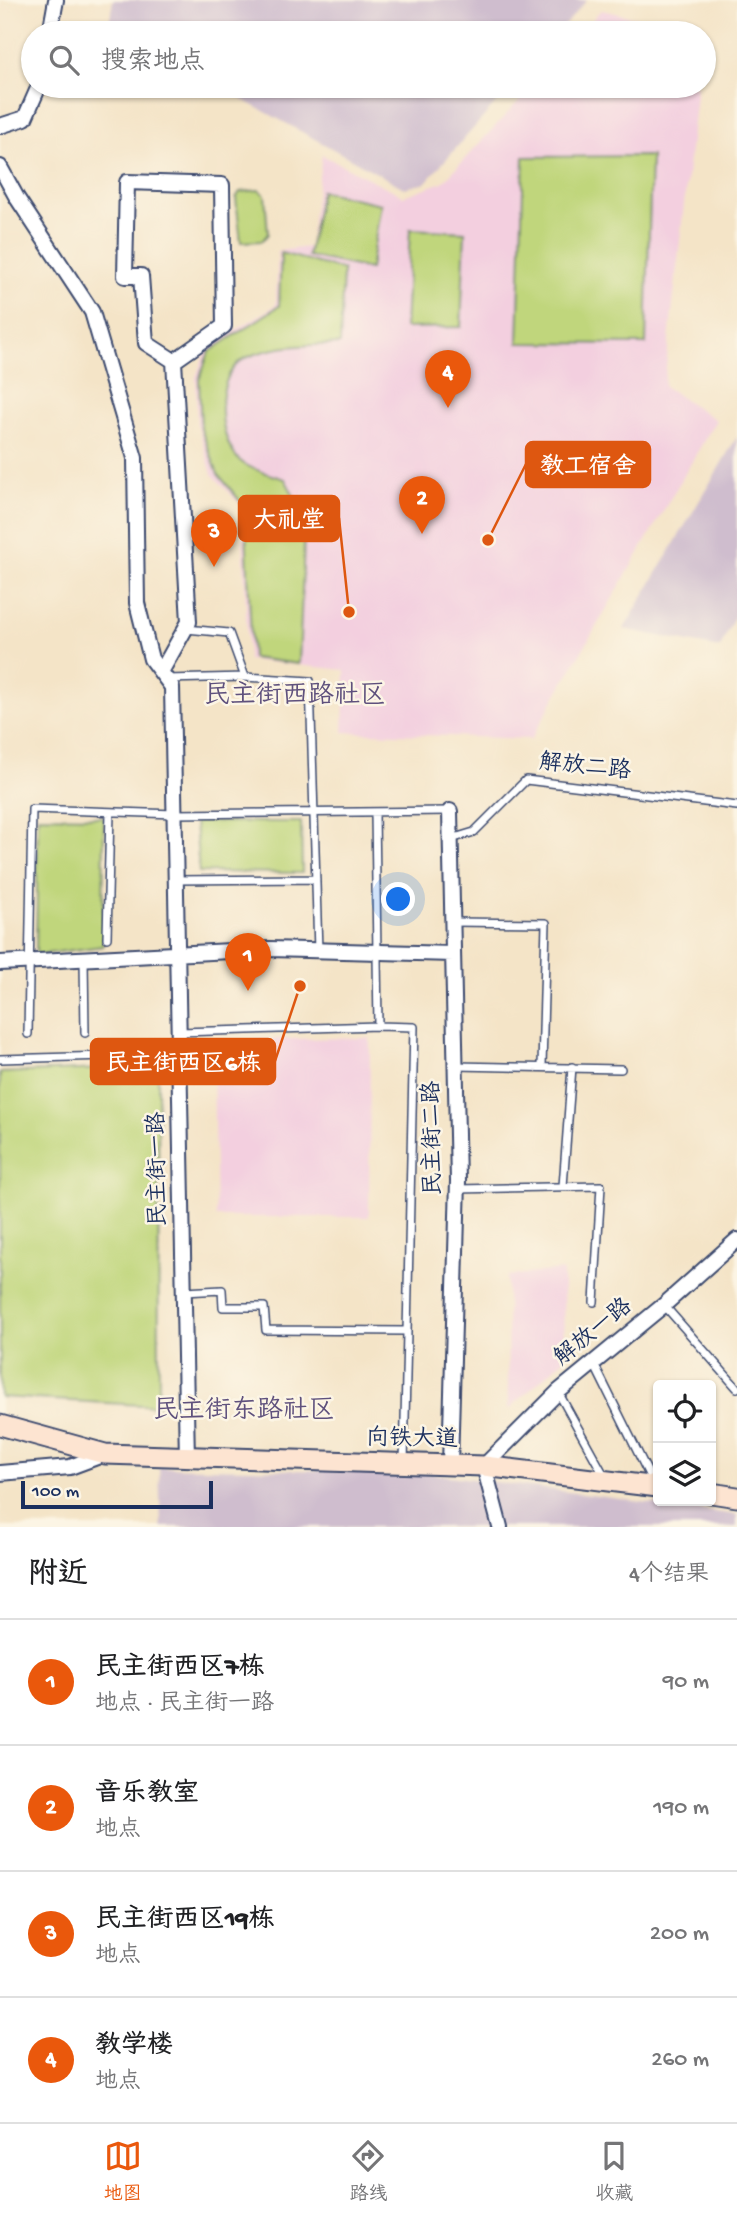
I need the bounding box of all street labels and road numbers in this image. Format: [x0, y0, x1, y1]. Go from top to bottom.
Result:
street label: 解放二路 [538, 749, 632, 786]
street label: 民主街二路 [418, 1080, 449, 1196]
street label: 民主街一路 [143, 1111, 174, 1227]
street label: 解放一路 [549, 1293, 638, 1372]
street label: 向铁大道 [366, 1424, 458, 1454]

